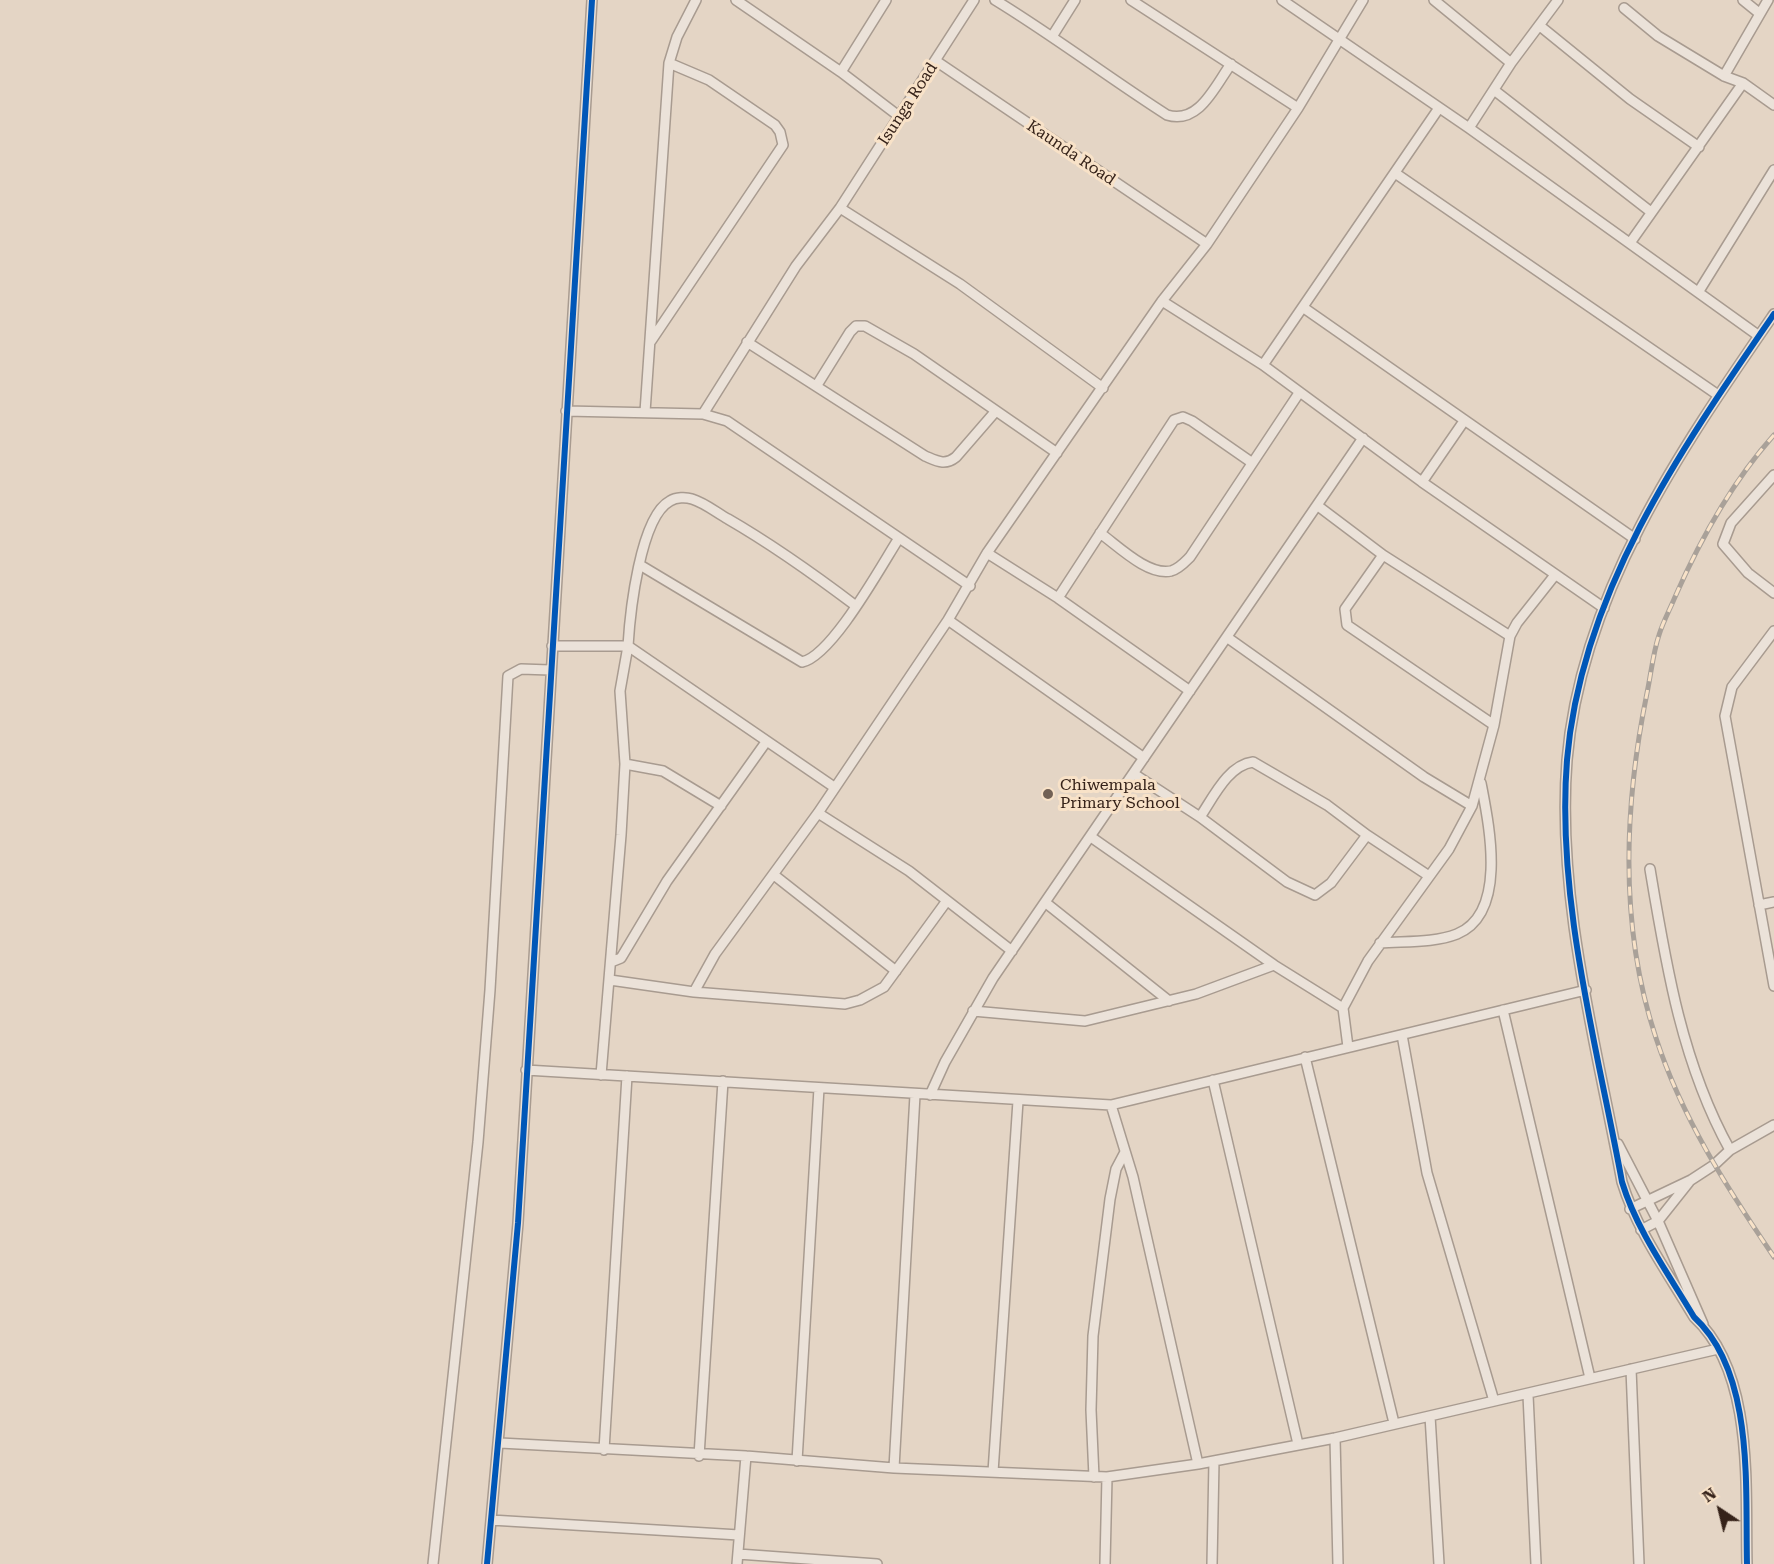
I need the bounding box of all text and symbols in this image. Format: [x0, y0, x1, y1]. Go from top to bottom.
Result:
street label: Isunga Road [874, 59, 942, 149]
street label: Kaunda Road [1023, 116, 1119, 190]
place label: Chiwempala Primary School [1060, 775, 1180, 813]
marker: Chiwempala Primary School [1041, 787, 1055, 801]
north arrow [1690, 1480, 1750, 1540]
text: N [1699, 1484, 1720, 1506]

